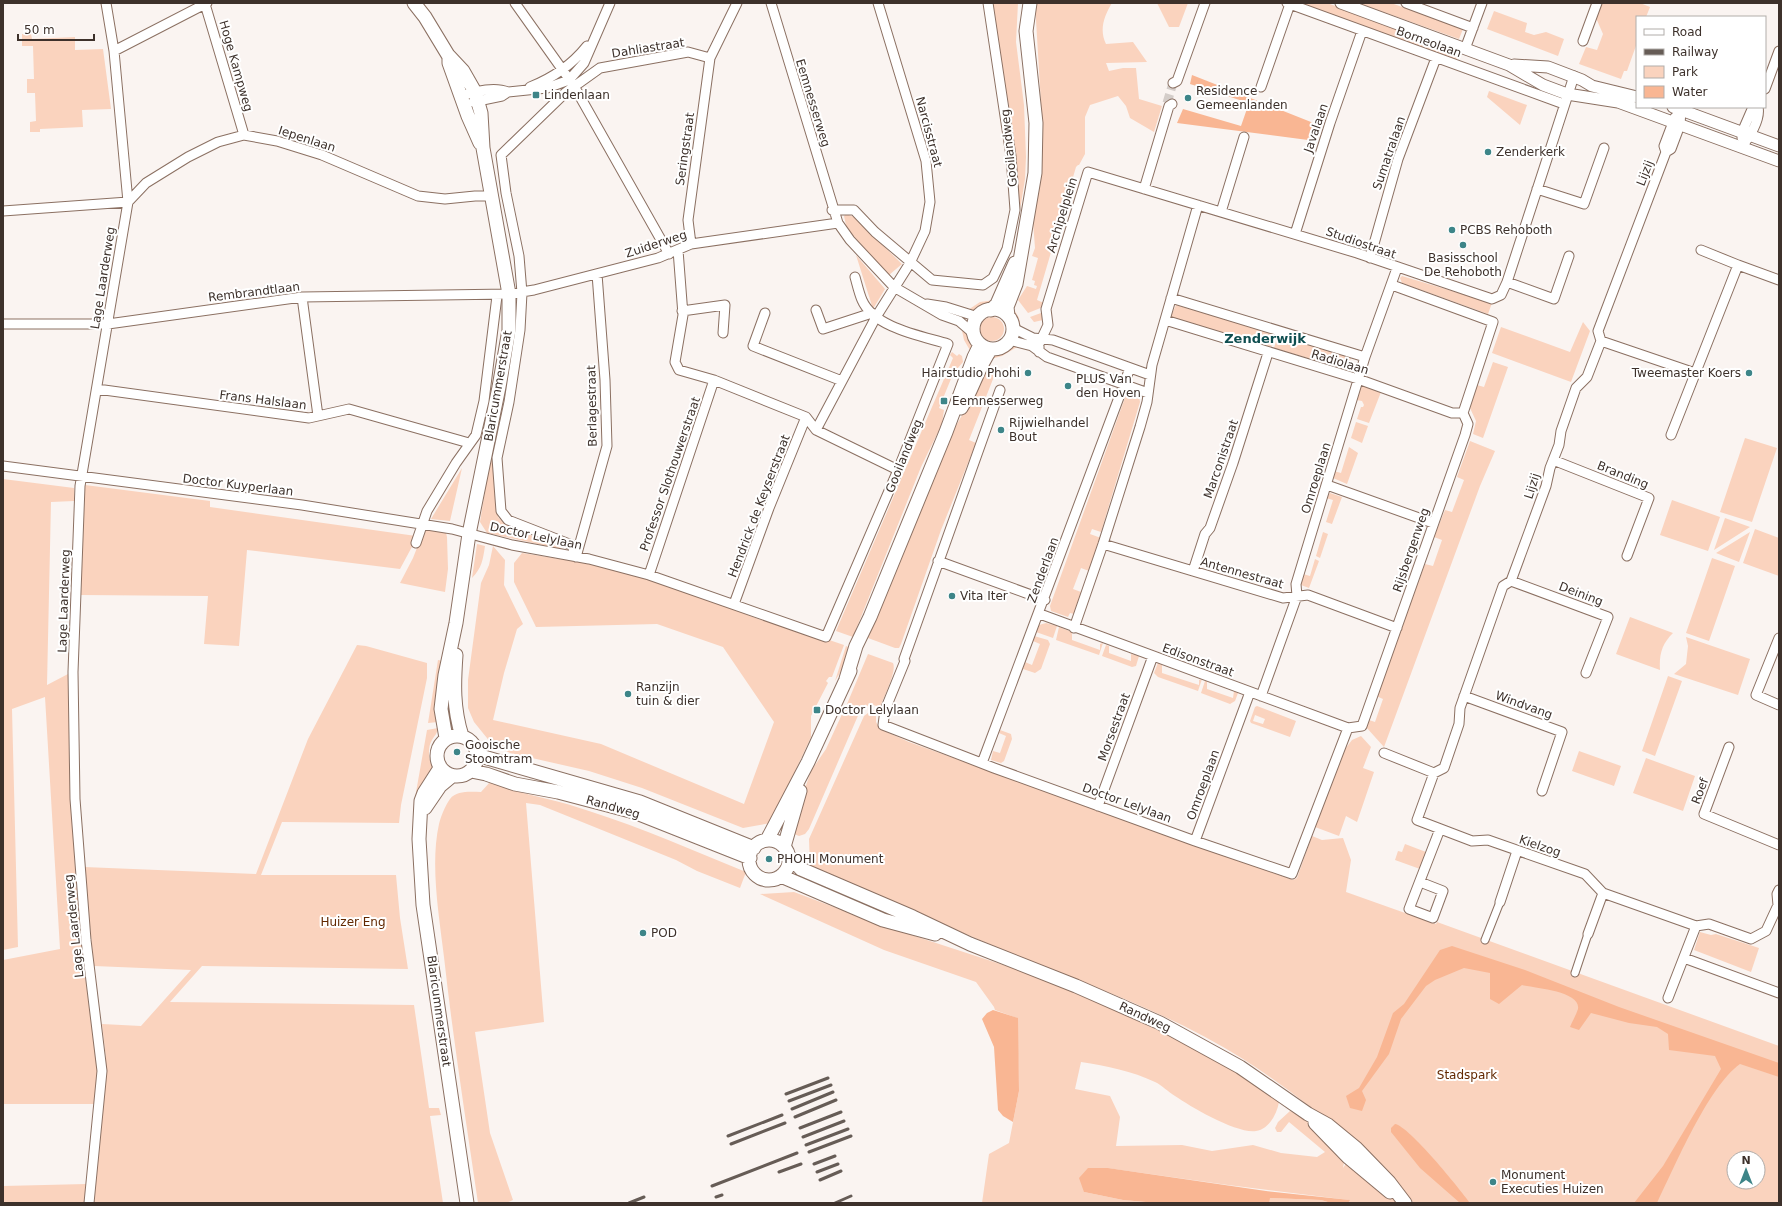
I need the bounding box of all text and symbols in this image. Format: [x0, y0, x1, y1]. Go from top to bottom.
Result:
scale bar [18, 16, 94, 42]
legend [1636, 16, 1766, 108]
street label: Hoge Kampweg [216, 19, 256, 113]
text: 50 m [24, 23, 55, 37]
street label: Borneolaan [1395, 24, 1463, 60]
text: Road [1672, 25, 1702, 39]
street label: Dahliastraat [611, 35, 686, 61]
text: Railway [1672, 45, 1718, 59]
street label: Eemnesserweg [793, 57, 833, 149]
text: Park [1672, 65, 1698, 79]
place label: Residence Gemeenlanden [1196, 84, 1288, 112]
text: Water [1672, 85, 1708, 99]
place label: Lindenlaan [544, 88, 610, 102]
marker: Lindenlaan [531, 90, 541, 100]
marker: Residence Gemeenlanden [1183, 93, 1193, 103]
street label: Narcisstraat [913, 95, 945, 169]
street label: Javalaan [1301, 102, 1331, 155]
street label: Gooilandweg [998, 108, 1020, 188]
street label: Seringstraat [673, 111, 697, 187]
street label: Sumatralaan [1370, 114, 1408, 192]
street label: Iepenlaan [277, 123, 337, 155]
place label: Zenderkerk [1496, 145, 1565, 159]
marker: Zenderkerk [1483, 147, 1493, 157]
street label: Lijzij [1634, 158, 1656, 188]
street label: Archipelplein [1044, 176, 1080, 254]
place label: PCBS Rehoboth [1460, 223, 1552, 237]
street label: Studiostraat [1324, 224, 1398, 262]
marker: PCBS Rehoboth [1447, 225, 1457, 235]
street label: Lage Laarderweg [88, 226, 118, 330]
street label: Zuiderweg [623, 227, 689, 261]
marker: Basisschool De Rehoboth [1458, 240, 1468, 250]
place label: Basisschool De Rehoboth [1424, 251, 1502, 279]
street label: Rembrandtlaan [207, 279, 301, 305]
street label: Blaricummerstraat [481, 329, 515, 443]
district label: Zenderwijk [1224, 331, 1306, 346]
street label: Radiolaan [1310, 347, 1370, 377]
street label: Berlagestraat [584, 365, 600, 447]
place label: Hairstudio Phohi [922, 366, 1020, 380]
place label: Tweemaster Koers [1631, 366, 1741, 380]
marker: Hairstudio Phohi [1023, 368, 1033, 378]
marker: Tweemaster Koers [1744, 368, 1754, 378]
place label: PLUS Van den Hoven [1076, 372, 1141, 400]
marker: PLUS Van den Hoven [1063, 381, 1073, 391]
street label: Frans Halslaan [219, 388, 307, 412]
place label: Eemnesserweg [952, 394, 1043, 408]
street label: Professor Slothouwerstraat [637, 395, 703, 553]
marker: Eemnesserweg [939, 396, 949, 406]
place label: Rijwielhandel Bout [1009, 416, 1089, 444]
street label: Gooilandweg [883, 417, 925, 495]
street label: Marconistraat [1201, 417, 1241, 500]
marker: Rijwielhandel Bout [996, 425, 1006, 435]
street label: Hendrick de Keyserstraat [725, 432, 793, 579]
street label: Omroeplaan [1299, 441, 1333, 515]
street label: Branding [1595, 458, 1651, 492]
street label: Doctor Kuyperlaan [182, 471, 294, 499]
street label: Lijzij [1521, 471, 1543, 501]
street label: Rijsbergenweg [1390, 506, 1432, 594]
street label: Doctor Lelylaan [489, 519, 583, 553]
street label: Zenderlaan [1025, 535, 1061, 605]
street label: Lage Laarderweg [55, 549, 73, 653]
street label: Antennestraat [1199, 554, 1285, 592]
street label: Deining [1557, 579, 1605, 609]
place label: Vita Iter [960, 589, 1008, 603]
marker: Vita Iter [947, 591, 957, 601]
street label: Edisonstraat [1160, 641, 1236, 680]
place label: Ranzijn tuin & dier [636, 680, 700, 708]
street label: Windvang [1493, 688, 1555, 722]
marker: Ranzijn tuin & dier [623, 689, 633, 699]
street label: Morsestraat [1095, 691, 1133, 763]
place label: Doctor Lelylaan [825, 703, 919, 717]
marker: Doctor Lelylaan [812, 705, 822, 715]
place label: Gooische Stoomtram [465, 738, 532, 766]
marker: Gooische Stoomtram [452, 747, 462, 757]
street label: Omroeplaan [1184, 748, 1222, 822]
street label: Roef [1689, 775, 1712, 806]
street label: Doctor Lelylaan [1080, 780, 1174, 826]
street label: Randweg [584, 793, 642, 821]
street label: Kielzog [1517, 832, 1563, 860]
place label: PHOHI Monument [777, 852, 884, 866]
marker: PHOHI Monument [764, 854, 774, 864]
street label: Lage Laarderweg [62, 874, 86, 978]
park label: Huizer Eng [320, 915, 386, 929]
place label: POD [651, 926, 677, 940]
marker: POD [638, 928, 648, 938]
street label: Blaricummerstraat [424, 954, 454, 1068]
street label: Randweg [1117, 999, 1173, 1035]
park label: Stadspark [1437, 1068, 1497, 1082]
north arrow [1726, 1150, 1766, 1190]
text: N [1741, 1154, 1751, 1167]
place label: Monument Executies Huizen [1501, 1168, 1604, 1196]
marker: Monument Executies Huizen [1488, 1177, 1498, 1187]

